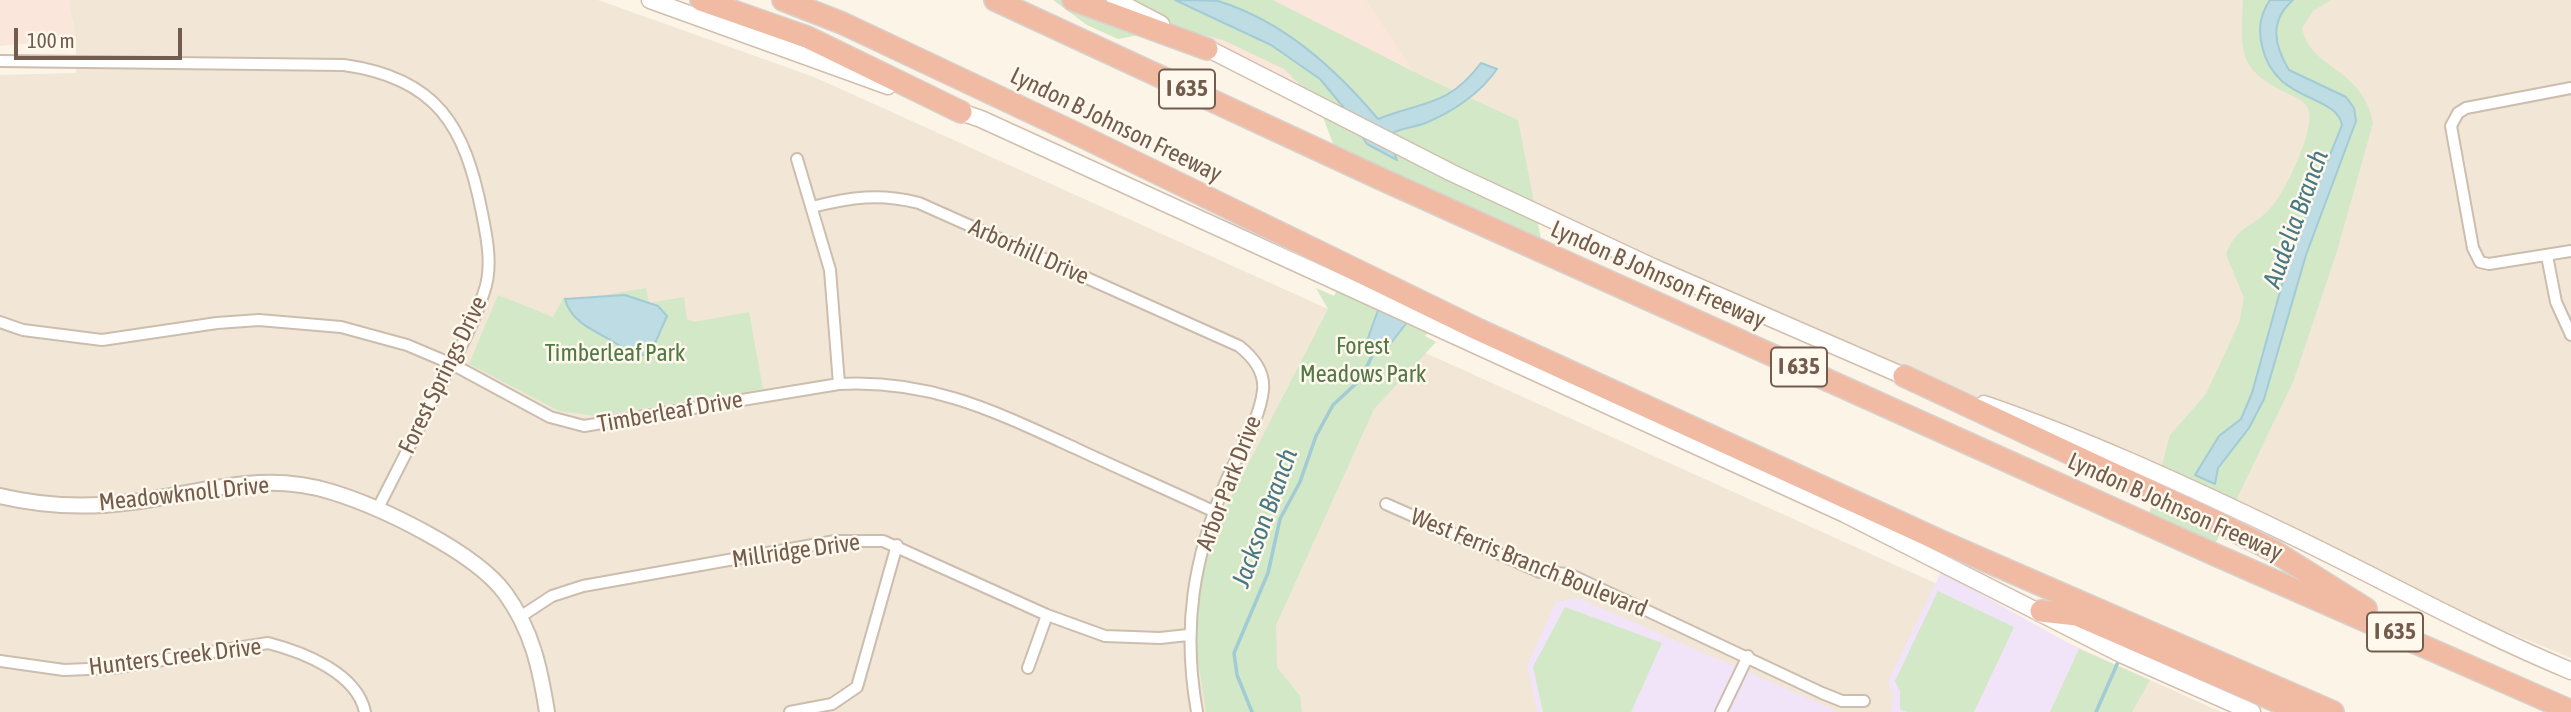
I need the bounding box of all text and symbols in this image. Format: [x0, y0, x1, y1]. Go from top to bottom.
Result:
scale bar [18, 14, 186, 58]
text: 100 m [27, 28, 75, 52]
street label: Lyndon B Johnson Freeway [1005, 61, 1227, 189]
road number: I 635 [1159, 69, 1215, 108]
water label: Audelia Branch [2257, 146, 2335, 292]
street label: Arborhill Drive [965, 213, 1093, 291]
street label: Lyndon B Johnson Freeway [1546, 215, 1770, 335]
street label: Forest Springs Drive [392, 292, 494, 458]
park label: Forest Meadows Park [1300, 332, 1426, 388]
park label: Timberleaf Park [545, 339, 685, 367]
road number: I 635 [1771, 348, 1827, 386]
street label: Timberleaf Drive [595, 385, 745, 439]
street label: Arbor Park Drive [1190, 412, 1268, 554]
water label: Jackson Branch [1226, 444, 1304, 592]
street label: Lyndon B Johnson Freeway [2063, 447, 2287, 567]
street label: Meadowknoll Drive [97, 471, 271, 517]
street label: West Ferris Branch Boulevard [1406, 502, 1652, 624]
street label: Millridge Drive [730, 528, 862, 574]
road number: I 635 [2367, 612, 2423, 652]
street label: Hunters Creek Drive [87, 632, 263, 682]

